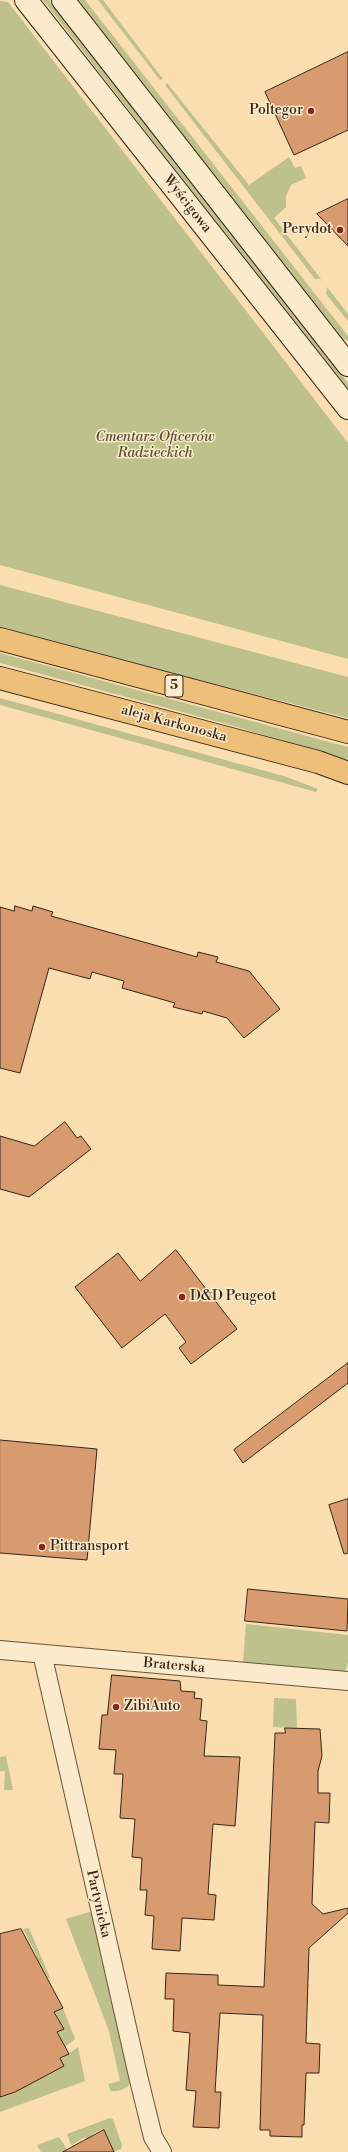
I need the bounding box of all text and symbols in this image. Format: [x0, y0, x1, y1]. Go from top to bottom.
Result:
place label: Poltegor [249, 103, 303, 119]
marker: Poltegor [306, 106, 316, 116]
street label: Wyścigowa [159, 172, 215, 236]
place label: Perydot [282, 222, 332, 238]
marker: Perydot [335, 225, 345, 235]
park label: Cmentarz Oficerów Radzieckich [96, 430, 214, 462]
road number: 5 [165, 675, 183, 697]
street label: aleja Karkonoska [119, 702, 229, 746]
place label: D&D Peugeot [190, 1289, 276, 1305]
marker: D&D Peugeot [177, 1292, 187, 1302]
place label: Pittransport [50, 1539, 129, 1555]
marker: Pittransport [37, 1542, 47, 1552]
street label: Braterska [142, 1655, 206, 1677]
place label: ZibiAuto [124, 1699, 180, 1715]
marker: ZibiAuto [111, 1702, 121, 1712]
street label: Partynicka [82, 1868, 114, 1940]

